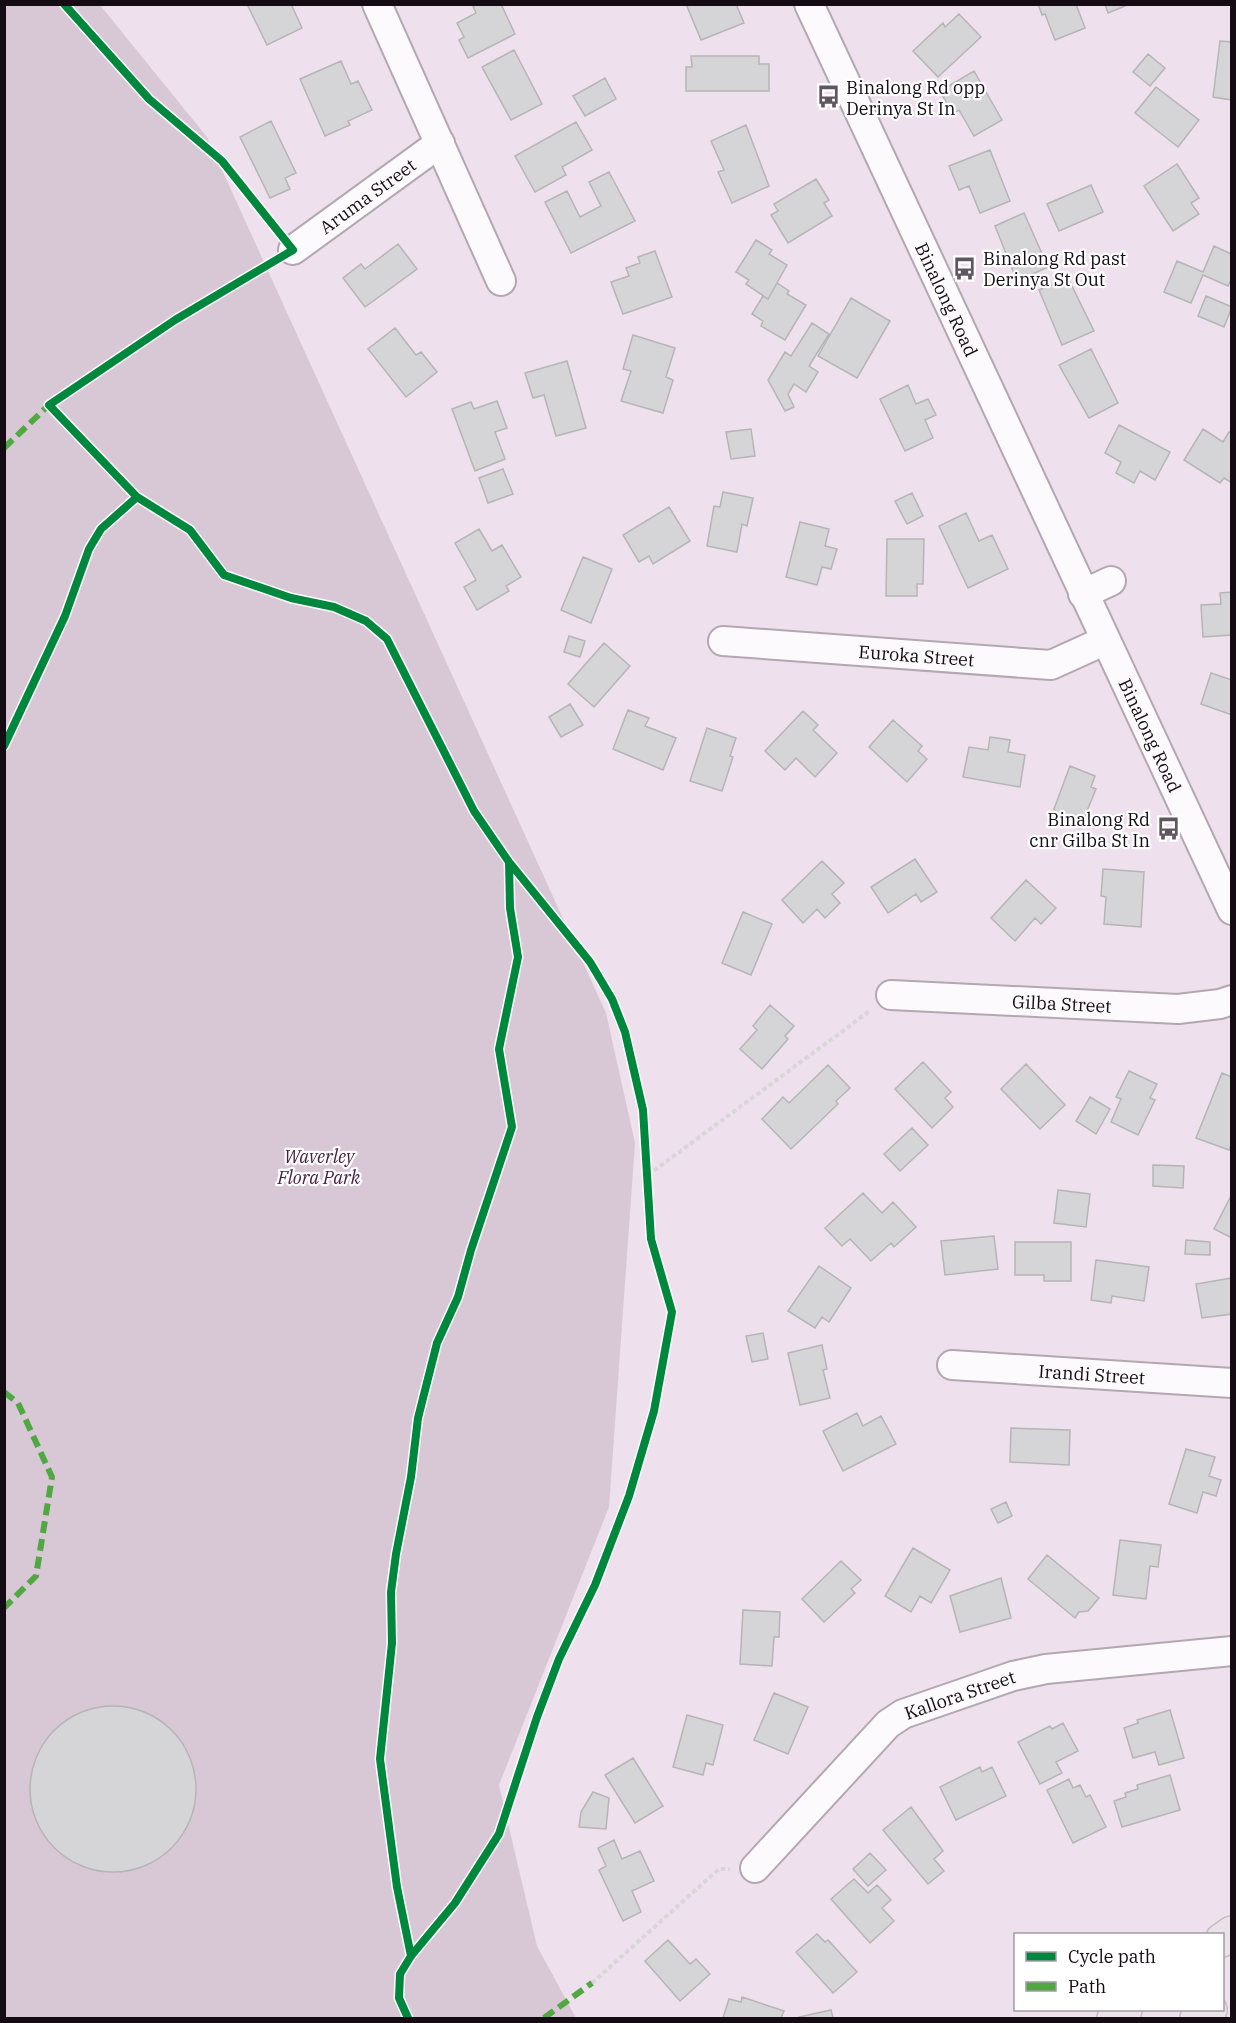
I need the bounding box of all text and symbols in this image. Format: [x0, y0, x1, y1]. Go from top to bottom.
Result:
place label: Binalong Rd opp Derinya St In [846, 76, 985, 120]
bus stop icon: Binalong Rd opp Derinya St In [815, 84, 841, 110]
street label: Aruma Street [315, 153, 420, 239]
street label: Binalong Road [910, 239, 983, 360]
place label: Binalong Rd past Derinya St Out [983, 247, 1126, 291]
bus stop icon: Binalong Rd past Derinya St Out [952, 255, 978, 281]
street label: Euroka Street [858, 639, 975, 671]
street label: Binalong Road [1114, 675, 1187, 796]
place label: Binalong Rd cnr Gilba St In [1029, 808, 1150, 852]
bus stop icon: Binalong Rd cnr Gilba St In [1155, 816, 1181, 842]
street label: Gilba Street [1011, 989, 1112, 1017]
park label: Waverley Flora Park [277, 1145, 361, 1189]
street label: Irandi Street [1038, 1359, 1146, 1389]
street label: Kallora Street [901, 1665, 1018, 1724]
legend [1014, 1933, 1224, 2011]
text: Cycle path [1068, 1945, 1156, 1968]
text: Path [1068, 1975, 1106, 1998]

